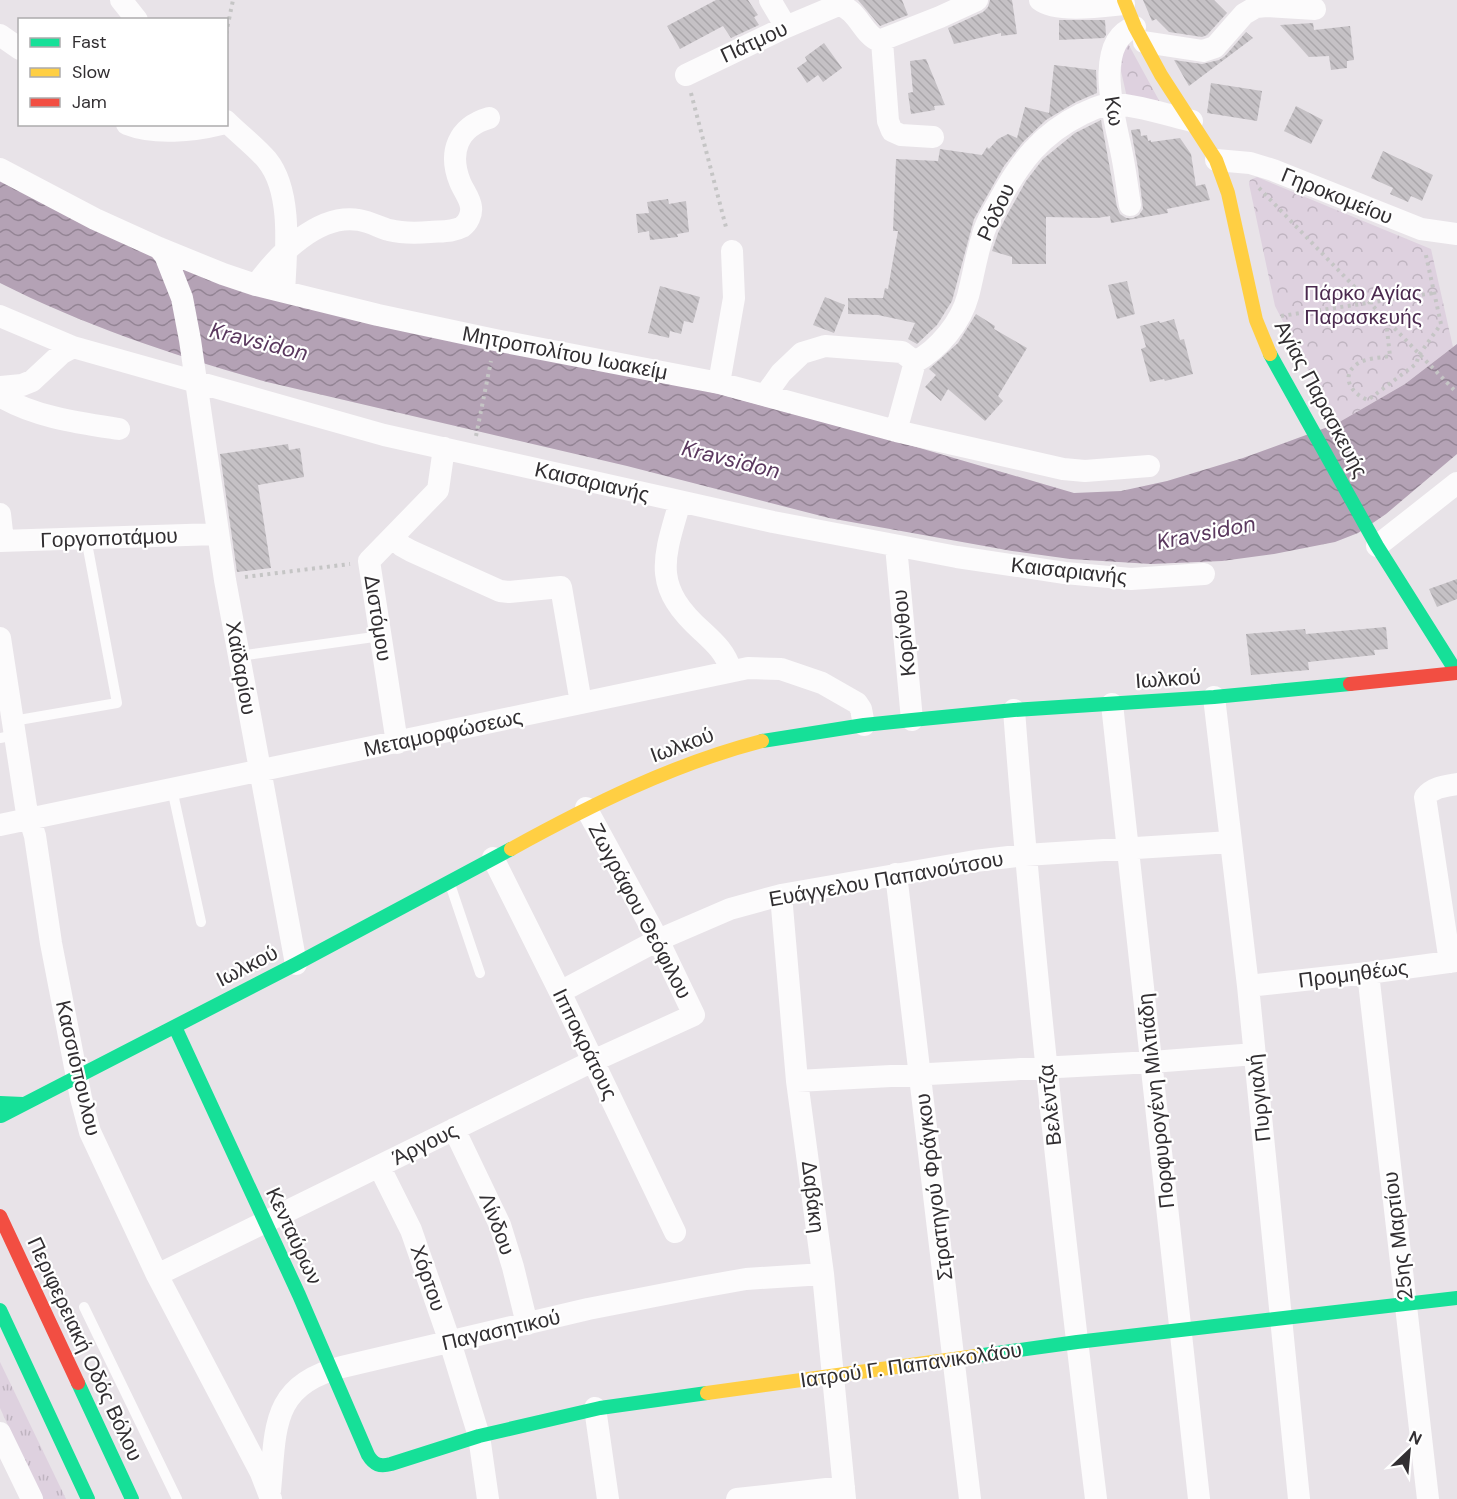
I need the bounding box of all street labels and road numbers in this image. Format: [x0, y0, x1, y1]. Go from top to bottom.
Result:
street label: Πάτμου [716, 14, 792, 70]
street label: Κω [1098, 94, 1130, 128]
street label: Γηροκομείου [1277, 161, 1397, 231]
street label: Ρόδου [971, 179, 1021, 245]
street label: Αγίας Παρασκευής [1268, 316, 1374, 482]
street label: Μητροπολίτου Ιωακείμ [460, 319, 670, 387]
street label: Καισαριανής [532, 455, 652, 509]
street label: Γοργοποτάμου [40, 522, 178, 554]
street label: Καισαριανής [1009, 551, 1129, 591]
street label: Διστόμου [357, 573, 399, 663]
street label: Κορίνθου [886, 588, 922, 678]
street label: Χαϊδαρίου [219, 619, 263, 717]
street label: Ιωλκού [1134, 663, 1202, 695]
street label: Μεταμορφώσεως [361, 703, 525, 763]
street label: Ιωλκού [646, 721, 718, 769]
street label: Ζωγράφου Θεόφιλου [582, 818, 698, 1004]
street label: Ευάγγελου Παπανούτσου [767, 845, 1005, 913]
street label: Ιωλκού [211, 939, 283, 993]
street label: Προμηθέως [1297, 953, 1409, 995]
street label: Ιπποκράτους [546, 984, 624, 1104]
street label: Πορφυρογένη Μιλτιάδη [1131, 992, 1181, 1210]
street label: Κασσιόπουλου [49, 998, 107, 1138]
street label: Πυργιαλή [1240, 1053, 1278, 1143]
street label: Βελέντζα [1032, 1063, 1068, 1147]
street label: Στρατηγού Φράγκου [909, 1092, 959, 1282]
street label: Άργους [388, 1116, 462, 1172]
street label: Δαβάκη [795, 1159, 831, 1235]
street label: 25ης Μαρτίου [1376, 1170, 1420, 1302]
street label: Κενταύρων [259, 1183, 329, 1289]
street label: Λίνδου [472, 1189, 522, 1259]
street label: Περιφερειακή Οδός Βόλου [21, 1232, 149, 1466]
street label: Χόρτου [404, 1241, 452, 1315]
street label: Παγασητικού [439, 1303, 563, 1357]
street label: Ιατρού Γ. Παπανικολάου [798, 1336, 1024, 1394]

